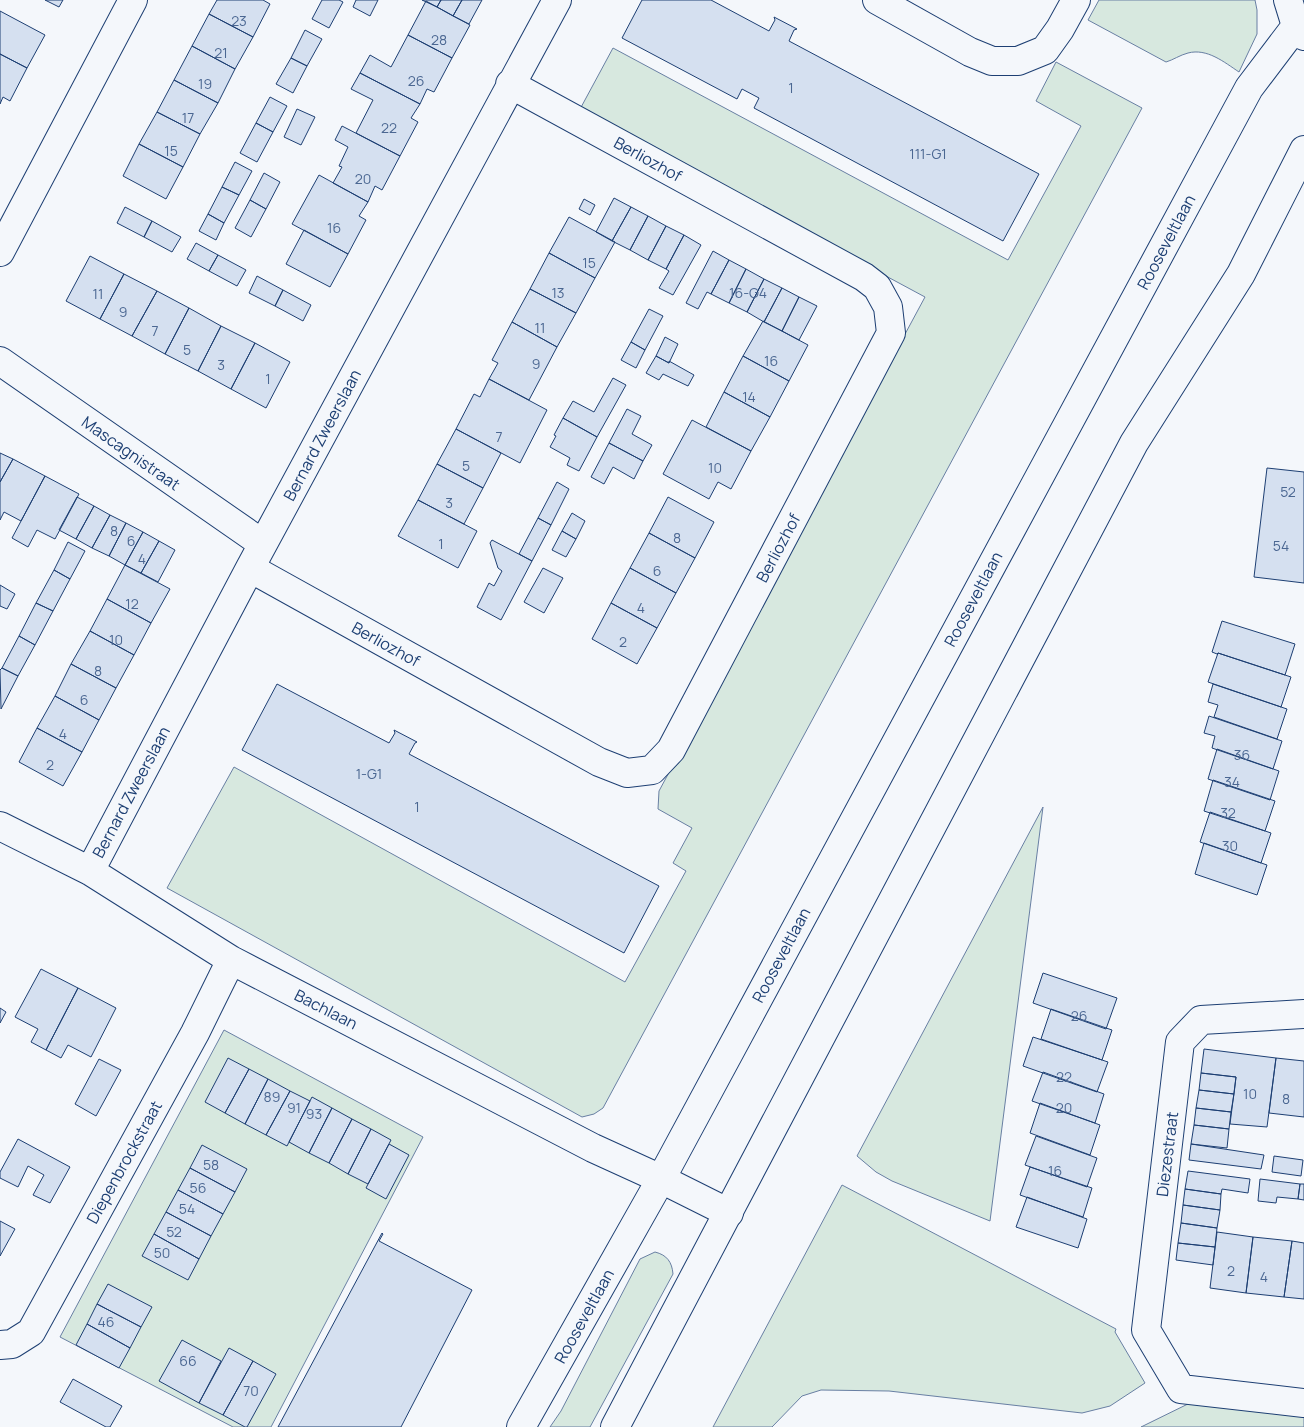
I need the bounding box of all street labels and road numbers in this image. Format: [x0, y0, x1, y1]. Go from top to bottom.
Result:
street label: Berliozhof [610, 131, 686, 187]
street label: Rooseveltlaan [1132, 191, 1200, 293]
street label: Bernard Zweerslaan [278, 365, 366, 505]
street label: Mascagnistraat [77, 411, 185, 495]
street label: Berliozhof [751, 510, 805, 586]
street label: Rooseveltlaan [939, 548, 1007, 650]
street label: Berliozhof [348, 616, 424, 672]
street label: Bernard Zweerslaan [87, 722, 175, 862]
street label: Rooseveltlaan [747, 904, 815, 1006]
street label: Bachlaan [291, 984, 361, 1034]
street label: Diepenbrockstraat [81, 1097, 167, 1227]
street label: Diezestraat [1151, 1110, 1183, 1198]
street label: Rooseveltlaan [549, 1265, 619, 1367]

